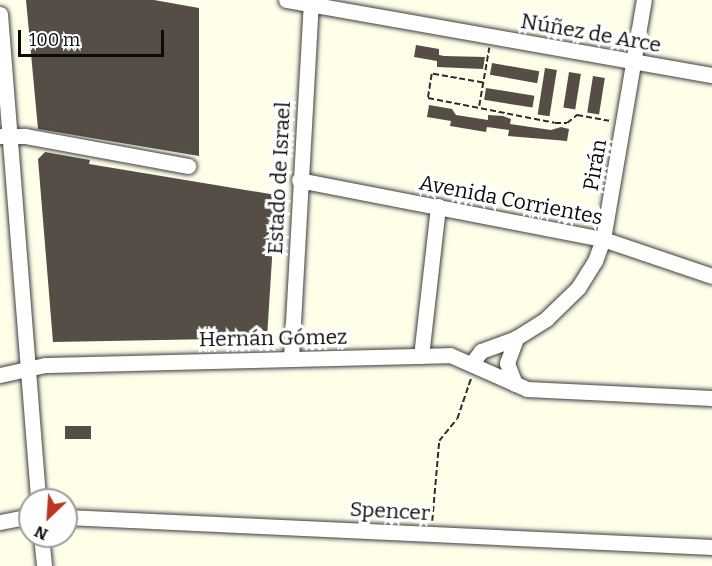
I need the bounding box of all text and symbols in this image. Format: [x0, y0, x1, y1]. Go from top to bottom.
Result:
street label: Núñez de Arce [519, 8, 663, 58]
scale bar [21, 18, 166, 56]
text: 100 m [29, 29, 80, 51]
street label: Estado de Israel [262, 101, 296, 255]
street label: Pirán [578, 137, 612, 193]
street label: Avenida Corrientes [417, 170, 605, 230]
street label: Hernán Gómez [199, 324, 347, 352]
north arrow [18, 488, 78, 548]
street label: Spencer [349, 496, 431, 526]
text: N [31, 522, 51, 544]

